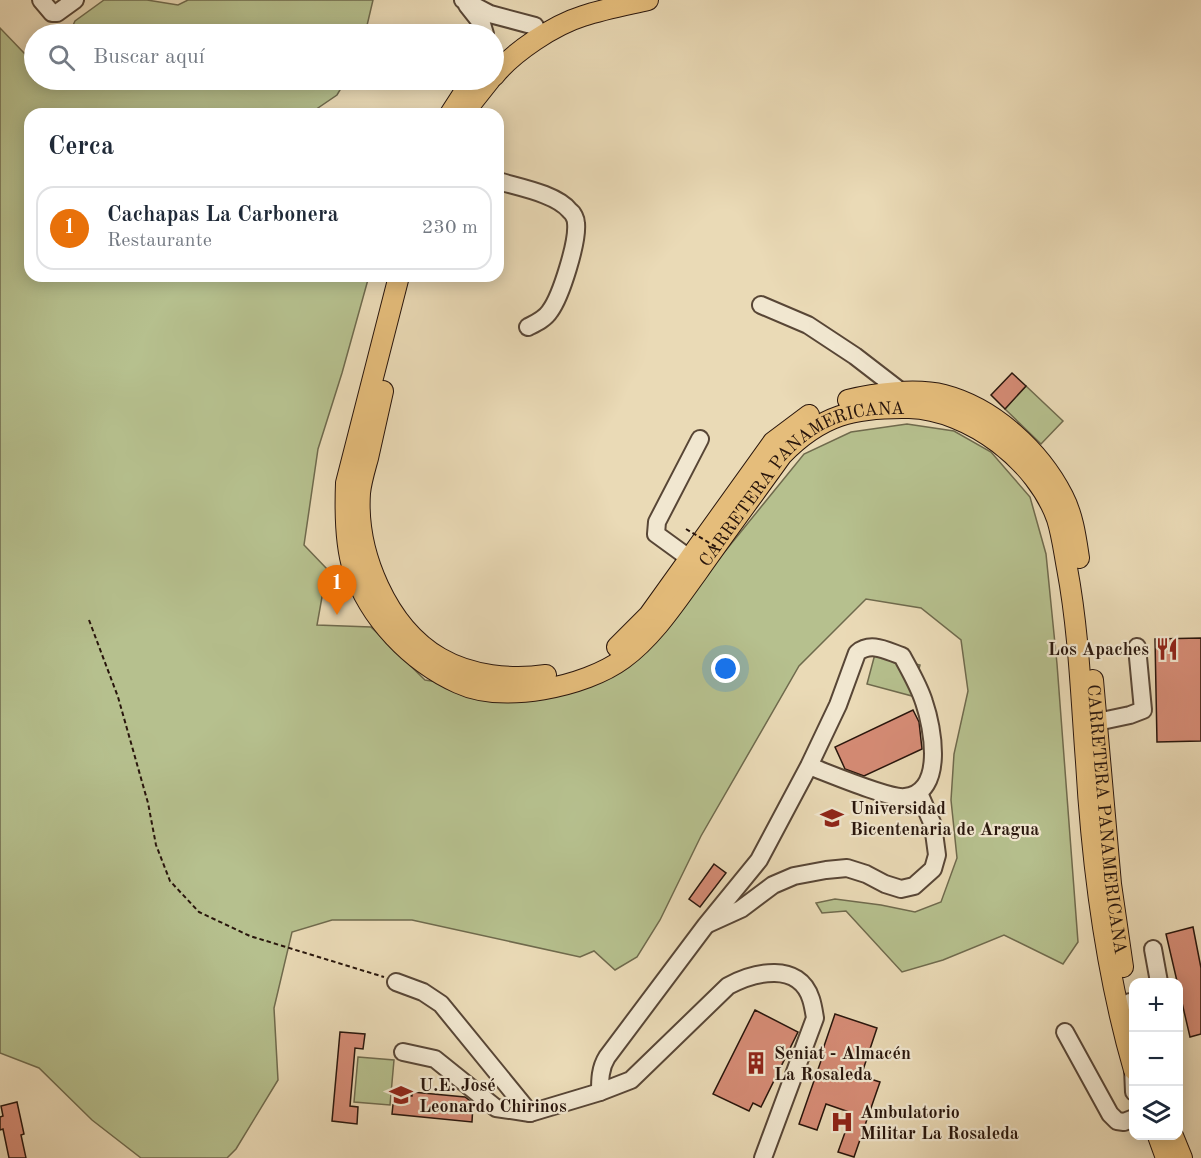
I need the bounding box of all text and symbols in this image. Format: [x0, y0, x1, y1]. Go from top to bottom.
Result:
search box [24, 24, 504, 90]
icon: search [45, 41, 78, 74]
text: Buscar aquí [93, 46, 205, 68]
text: Cerca [48, 134, 114, 160]
text: Cachapas La Carbonera [107, 204, 339, 226]
text: 1 [64, 218, 75, 238]
text: 230 m [422, 218, 478, 238]
text: Restaurante [107, 231, 212, 251]
street label: CARRETERA PANAMERICANA [696, 400, 905, 570]
pin: 1 [318, 566, 356, 615]
restaurant icon: Los Apaches [1154, 636, 1180, 662]
place label: Los Apaches [1048, 641, 1149, 659]
your location [711, 654, 740, 683]
street label: CARRETERA PANAMERICANA [1083, 684, 1129, 956]
place label: Universidad Bicentenaria de Aragua [850, 800, 1039, 839]
school or university icon: Universidad Bicentenaria de Aragua [819, 805, 845, 831]
map controls [1129, 978, 1183, 1140]
button: + [1129, 978, 1183, 1032]
button: − [1129, 1032, 1183, 1086]
place label: Seniat - Almacén La Rosaleda [774, 1045, 911, 1084]
building icon: Seniat - Almacén La Rosaleda [743, 1050, 769, 1076]
place label: U.E. José Leonardo Chirinos [419, 1077, 567, 1116]
school or university icon: U.E. José Leonardo Chirinos [388, 1082, 414, 1108]
button: layers [1129, 1086, 1183, 1140]
place label: Ambulatorio Militar La Rosaleda [860, 1104, 1019, 1143]
hospital icon: Ambulatorio Militar La Rosaleda [829, 1109, 855, 1135]

